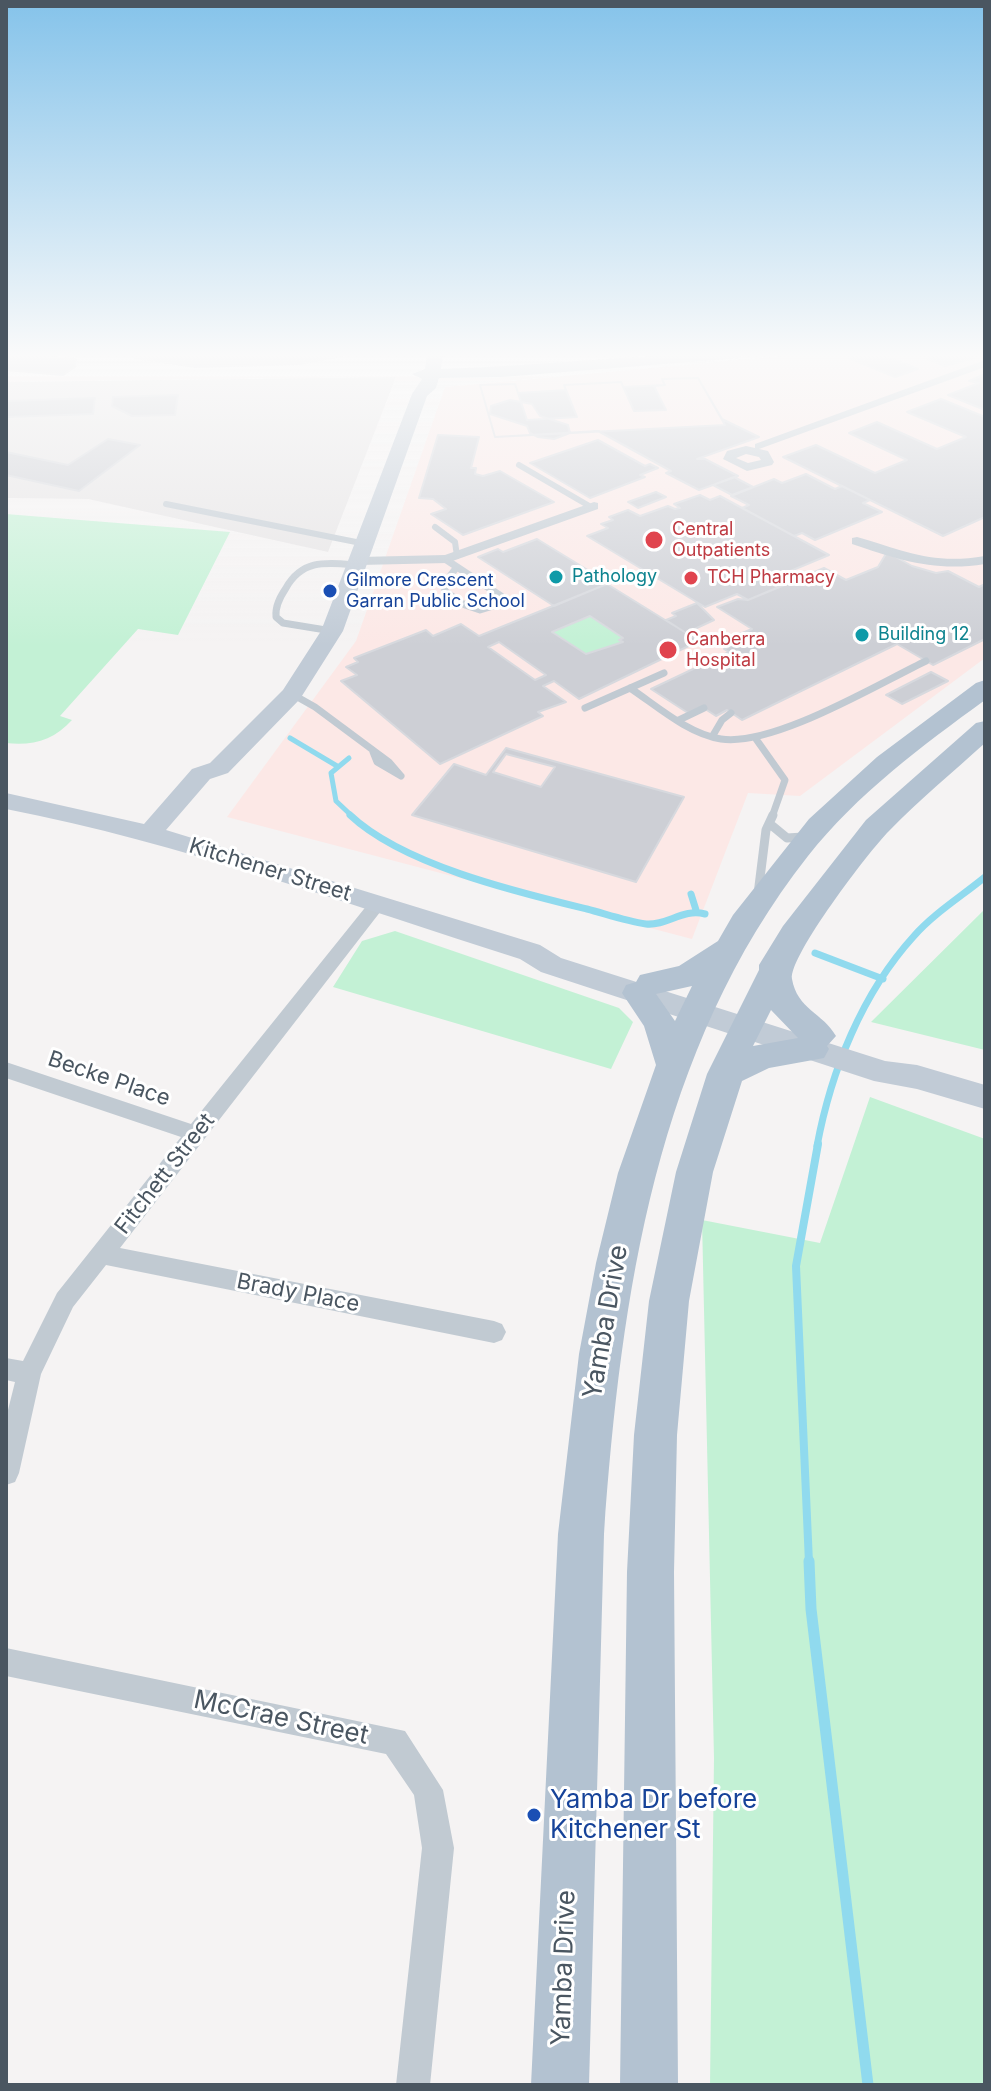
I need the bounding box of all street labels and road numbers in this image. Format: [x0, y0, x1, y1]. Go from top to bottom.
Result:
street label: Kitchener Street [186, 833, 354, 907]
street label: Becke Place [44, 1046, 174, 1112]
street label: Fitchett Street [110, 1108, 220, 1240]
street label: Yamba Drive [577, 1243, 635, 1401]
street label: Brady Place [234, 1268, 362, 1318]
street label: McCrae Street [191, 1684, 371, 1752]
street label: Yamba Drive [546, 1890, 582, 2046]

